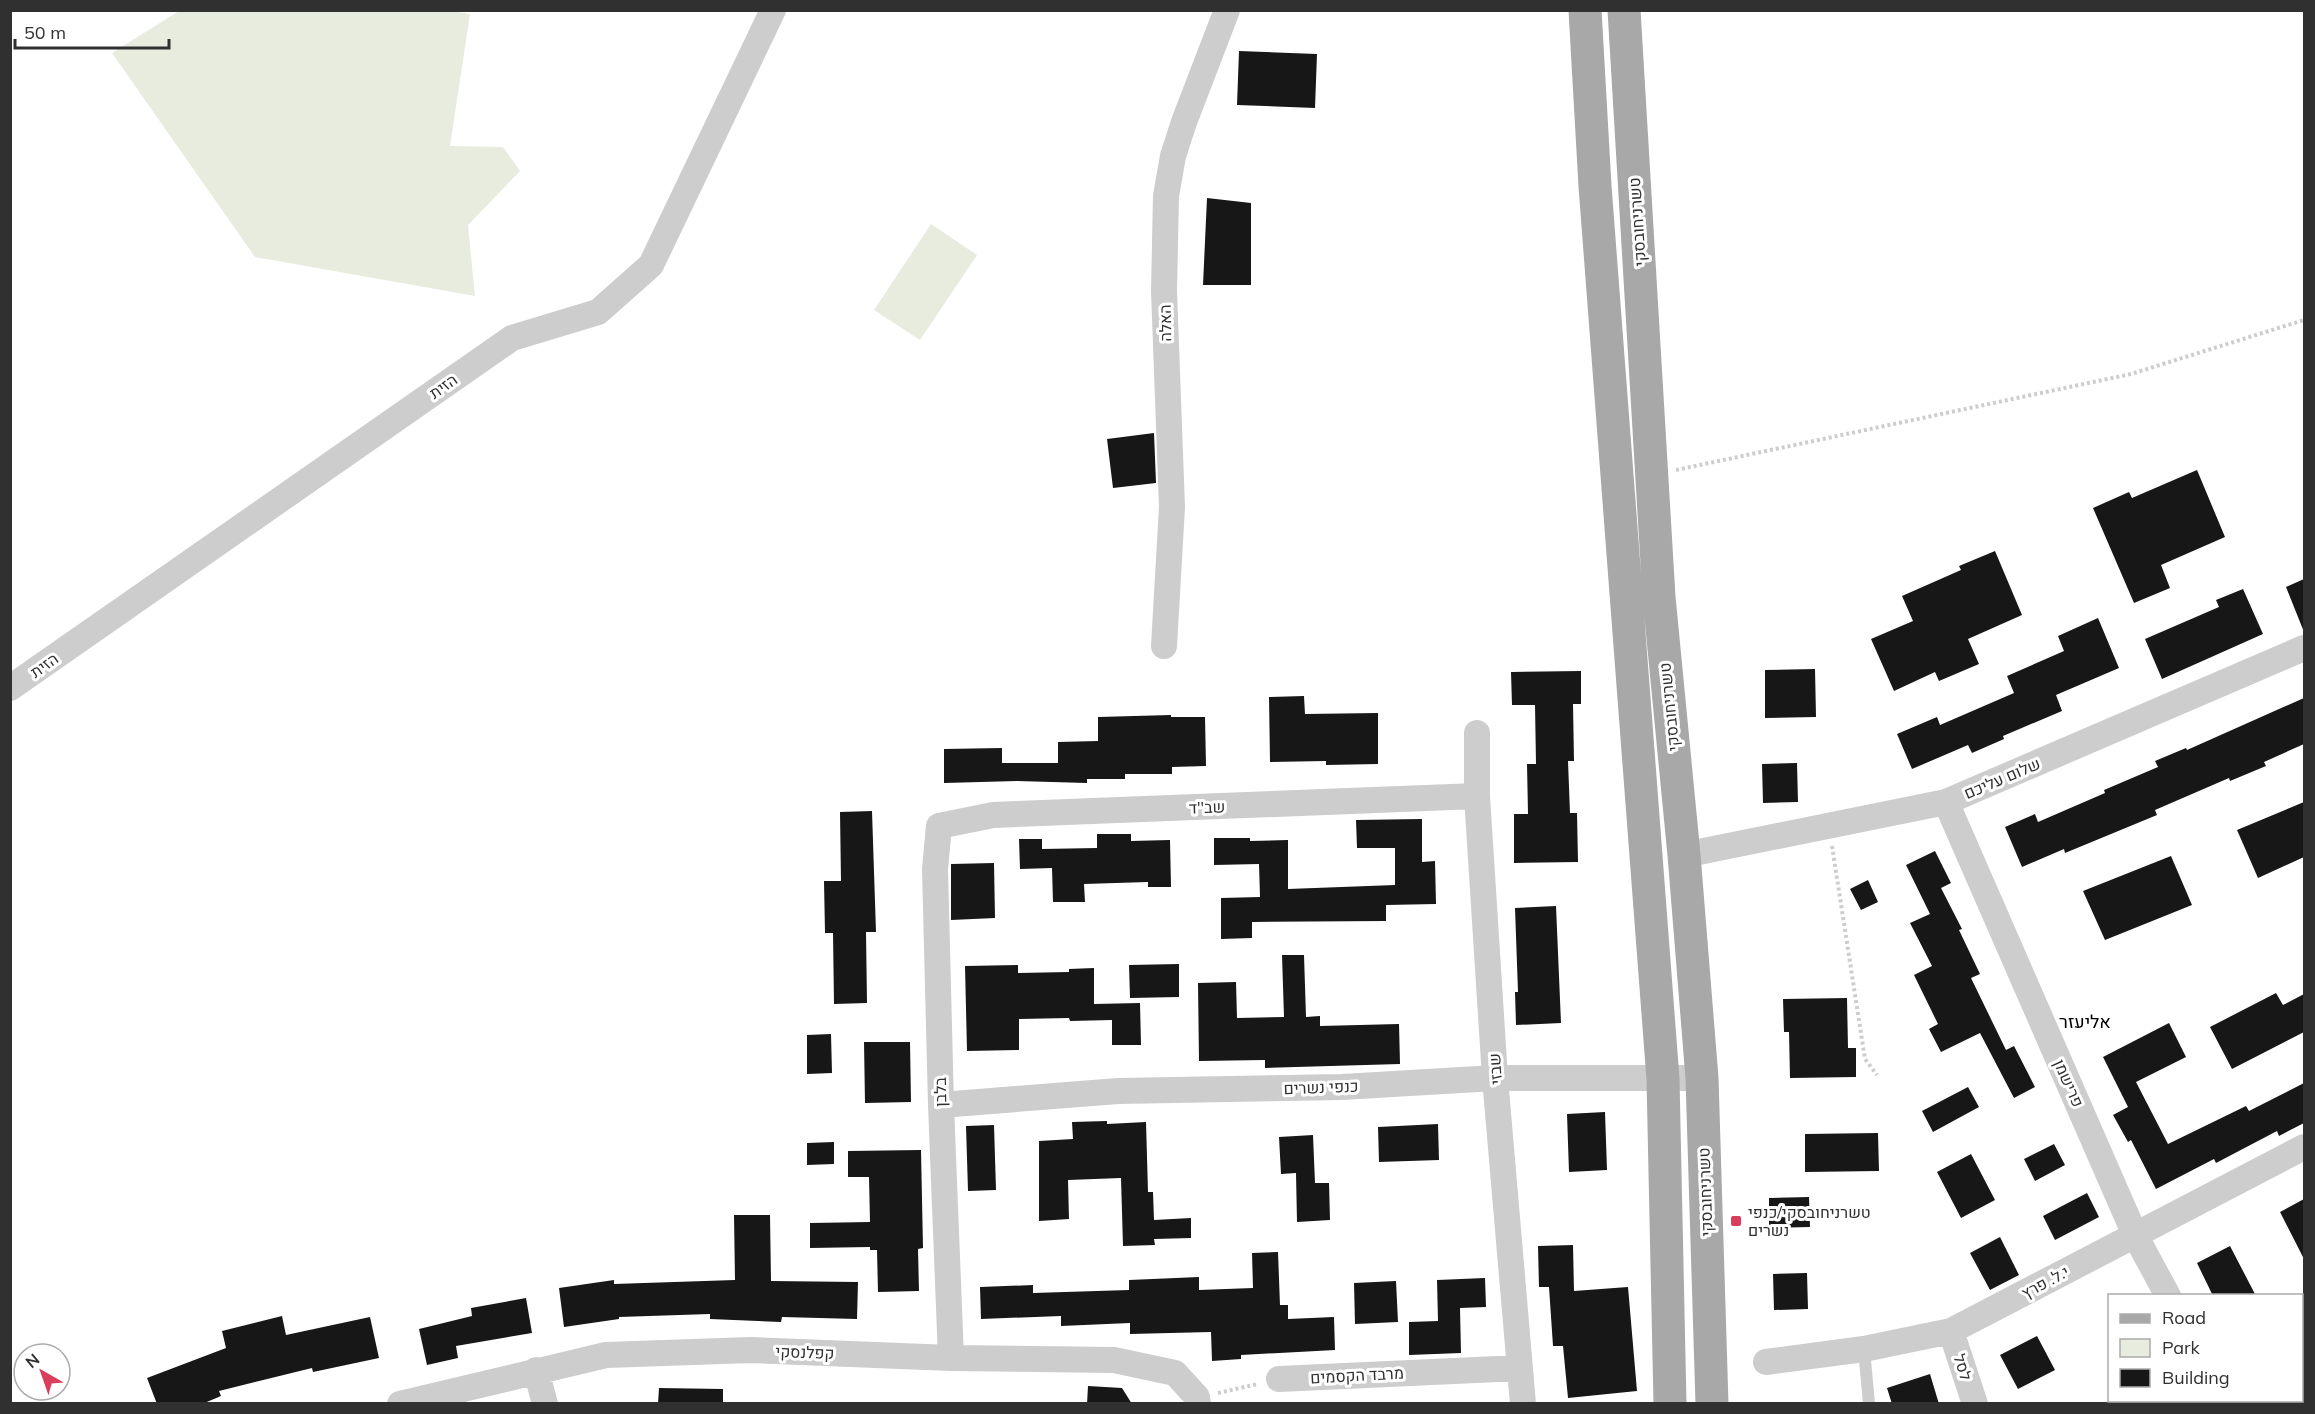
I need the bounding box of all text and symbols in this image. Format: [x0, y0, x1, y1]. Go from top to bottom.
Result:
scale bar [15, 12, 170, 50]
text: 50 m [24, 21, 66, 44]
street label: טשרניחובסקי [1624, 177, 1650, 267]
street label: האלה [1155, 304, 1175, 342]
street label: הזית [425, 369, 461, 403]
street label: הזית [26, 648, 62, 682]
street label: טשרניחובסקי [1654, 662, 1684, 752]
street label: שלום עליכם [1961, 753, 2043, 803]
street label: שב''ד [1188, 796, 1226, 818]
district label: אליעזר [2059, 1010, 2111, 1033]
street label: שבזי [1484, 1053, 1506, 1085]
street label: פרישמן [2050, 1056, 2088, 1110]
street label: בלבן [930, 1076, 950, 1107]
street label: כנפי נשרים [1283, 1076, 1359, 1098]
street label: טשרניחובסקי [1693, 1147, 1717, 1237]
place label: טשרניחובסקי/כנפי נשרים [1748, 1202, 1871, 1240]
marker: טשרניחובסקי/כנפי נשרים [1729, 1214, 1743, 1228]
street label: י.ל. פרץ [2018, 1261, 2072, 1303]
legend [2108, 1294, 2303, 1402]
text: Road [2162, 1306, 2206, 1329]
text: Park [2162, 1336, 2201, 1359]
street label: קפלנסקי [775, 1341, 835, 1363]
north arrow [12, 1342, 72, 1402]
text: N [21, 1349, 43, 1372]
street label: לסל [1949, 1351, 1977, 1383]
street label: מרבד הקסמים [1310, 1363, 1404, 1387]
text: Building [2162, 1366, 2230, 1389]

